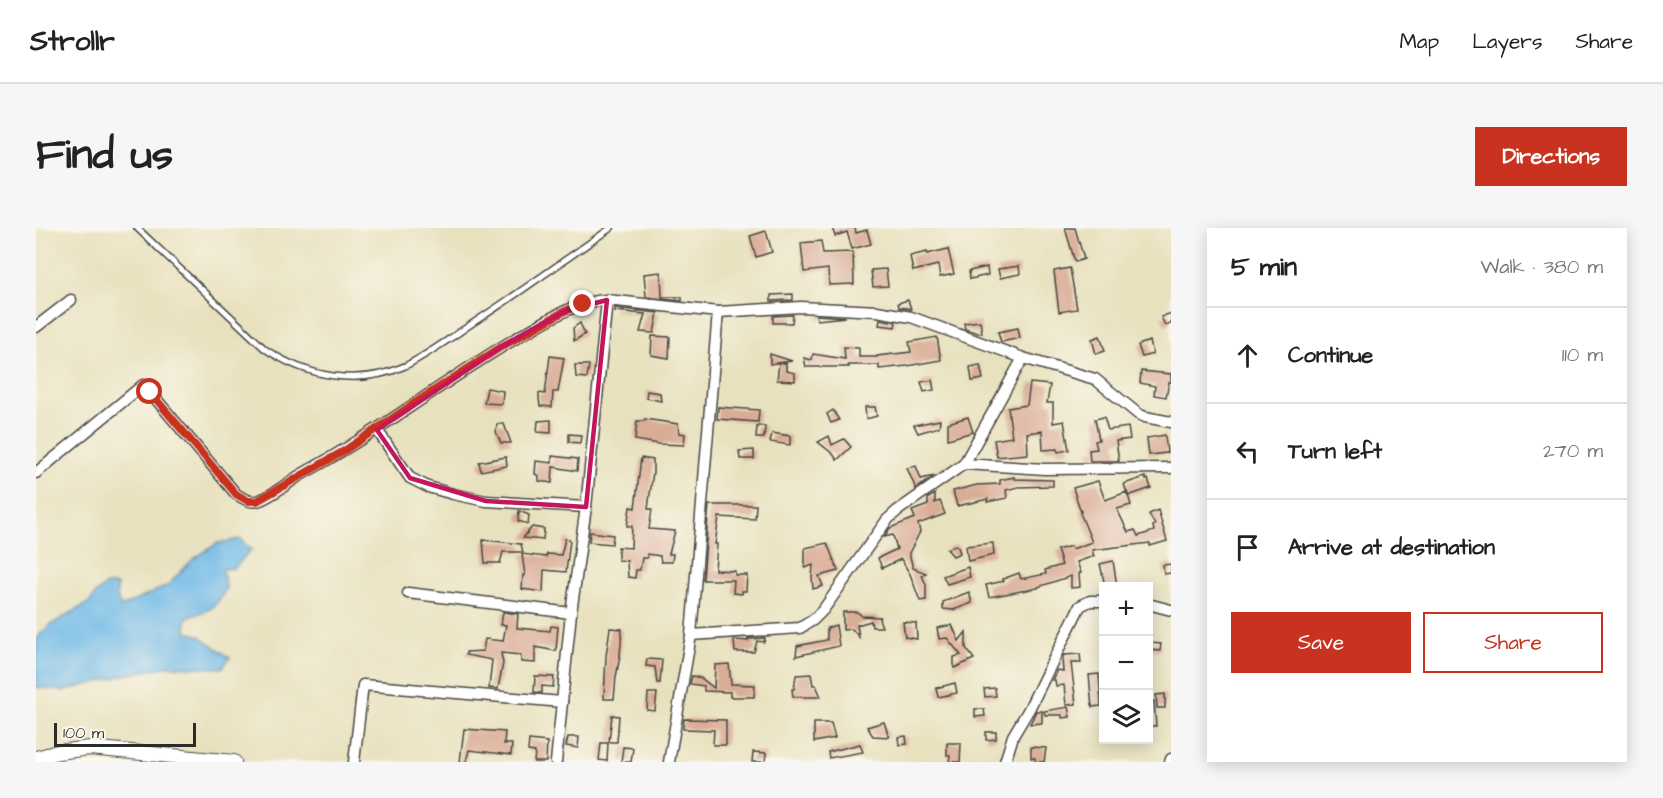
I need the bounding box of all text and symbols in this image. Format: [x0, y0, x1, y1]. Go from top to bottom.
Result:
text: Strollr [30, 22, 115, 61]
text: Map [1399, 27, 1439, 56]
text: Layers [1472, 27, 1542, 56]
text: Share [1575, 27, 1633, 56]
text: Find us [36, 127, 173, 185]
button: Directions [1475, 127, 1627, 186]
text: 5 min [1231, 249, 1297, 285]
text: Walk · 380 m [1480, 253, 1603, 281]
route end [569, 290, 595, 316]
icon: ahead [1231, 339, 1264, 372]
text: Continue [1288, 340, 1373, 371]
text: 110 m [1562, 341, 1603, 369]
route start [136, 378, 162, 404]
icon: left [1231, 435, 1264, 468]
text: Turn left [1288, 436, 1382, 467]
text: 270 m [1543, 437, 1603, 465]
icon: arrive [1231, 531, 1264, 564]
text: Arrive at destination [1288, 532, 1495, 563]
map controls [1099, 582, 1153, 744]
button: + [1099, 582, 1153, 636]
button: Save [1231, 612, 1411, 673]
button: Share [1423, 612, 1603, 673]
button: − [1099, 636, 1153, 690]
button: layers [1099, 690, 1153, 744]
scale bar [54, 720, 196, 748]
text: 100 m [63, 722, 104, 744]

